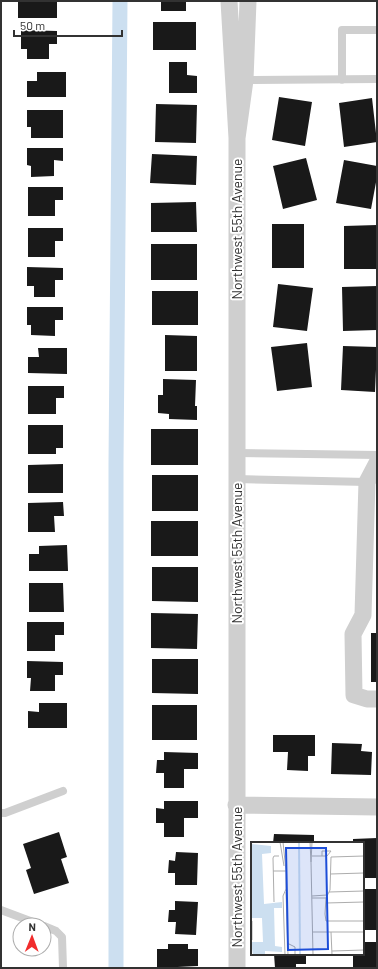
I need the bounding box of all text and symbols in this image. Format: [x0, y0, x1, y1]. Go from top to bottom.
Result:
scale bar [14, 12, 122, 38]
text: 50 m [20, 18, 45, 32]
street label: Northwest 55th Avenue [228, 158, 245, 300]
street label: Northwest 55th Avenue [228, 482, 245, 624]
street label: Northwest 55th Avenue [228, 806, 245, 948]
inset map [251, 842, 364, 955]
north arrow [12, 917, 52, 957]
text: N [28, 920, 36, 933]

